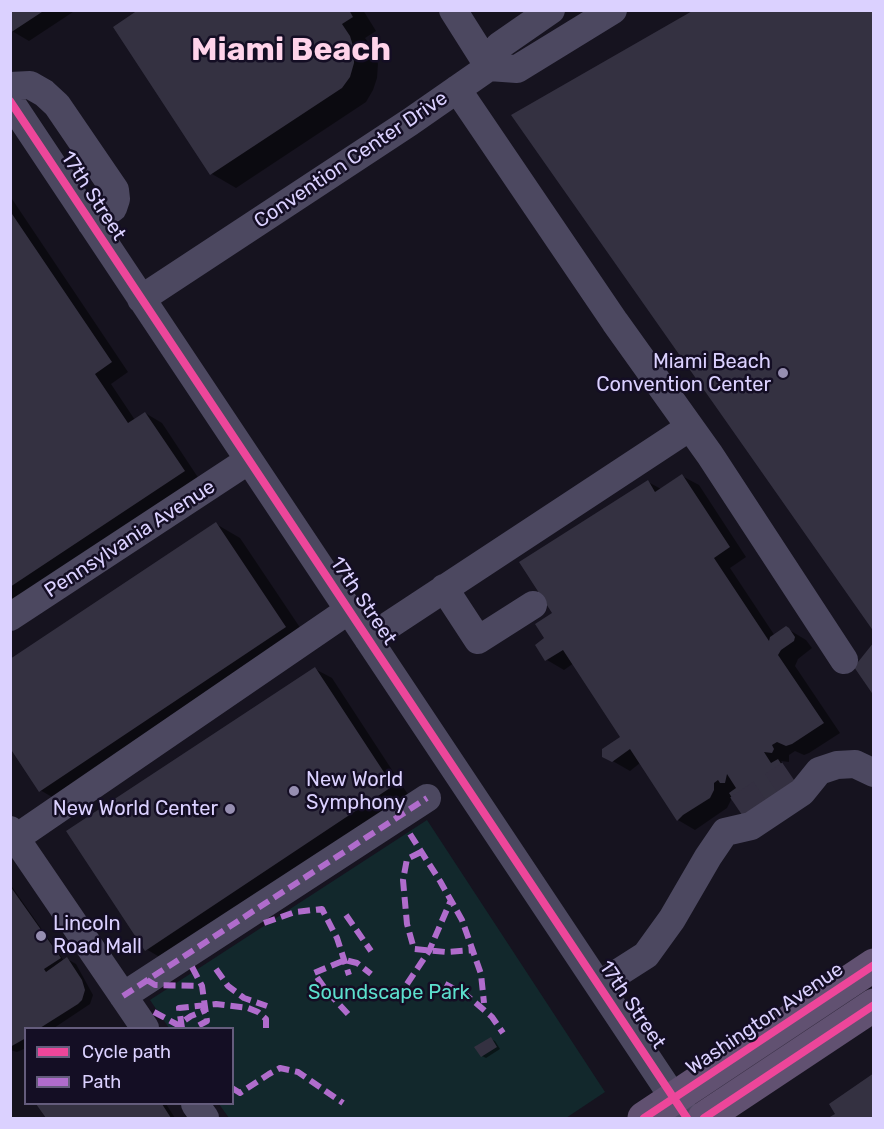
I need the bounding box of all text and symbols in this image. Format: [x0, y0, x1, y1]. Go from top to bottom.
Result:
district label: Miami Beach [191, 32, 391, 70]
street label: Convention Center Drive [250, 86, 452, 234]
street label: 17th Street [55, 147, 131, 245]
place label: Miami Beach Convention Center [596, 350, 771, 397]
marker: Miami Beach Convention Center [776, 366, 790, 380]
street label: Pennsylvania Avenue [40, 475, 220, 603]
street label: 17th Street [325, 552, 401, 650]
place label: New World Symphony [306, 768, 406, 815]
marker: New World Symphony [287, 784, 301, 798]
place label: New World Center [53, 797, 218, 821]
marker: New World Center [223, 802, 237, 816]
place label: Lincoln Road Mall [53, 912, 142, 959]
marker: Lincoln Road Mall [34, 929, 48, 943]
street label: 17th Street [594, 956, 670, 1054]
street label: Washington Avenue [682, 958, 848, 1080]
park label: Soundscape Park [308, 981, 470, 1005]
legend [24, 1027, 234, 1105]
text: Cycle path [82, 1041, 171, 1063]
text: Path [82, 1071, 121, 1093]

